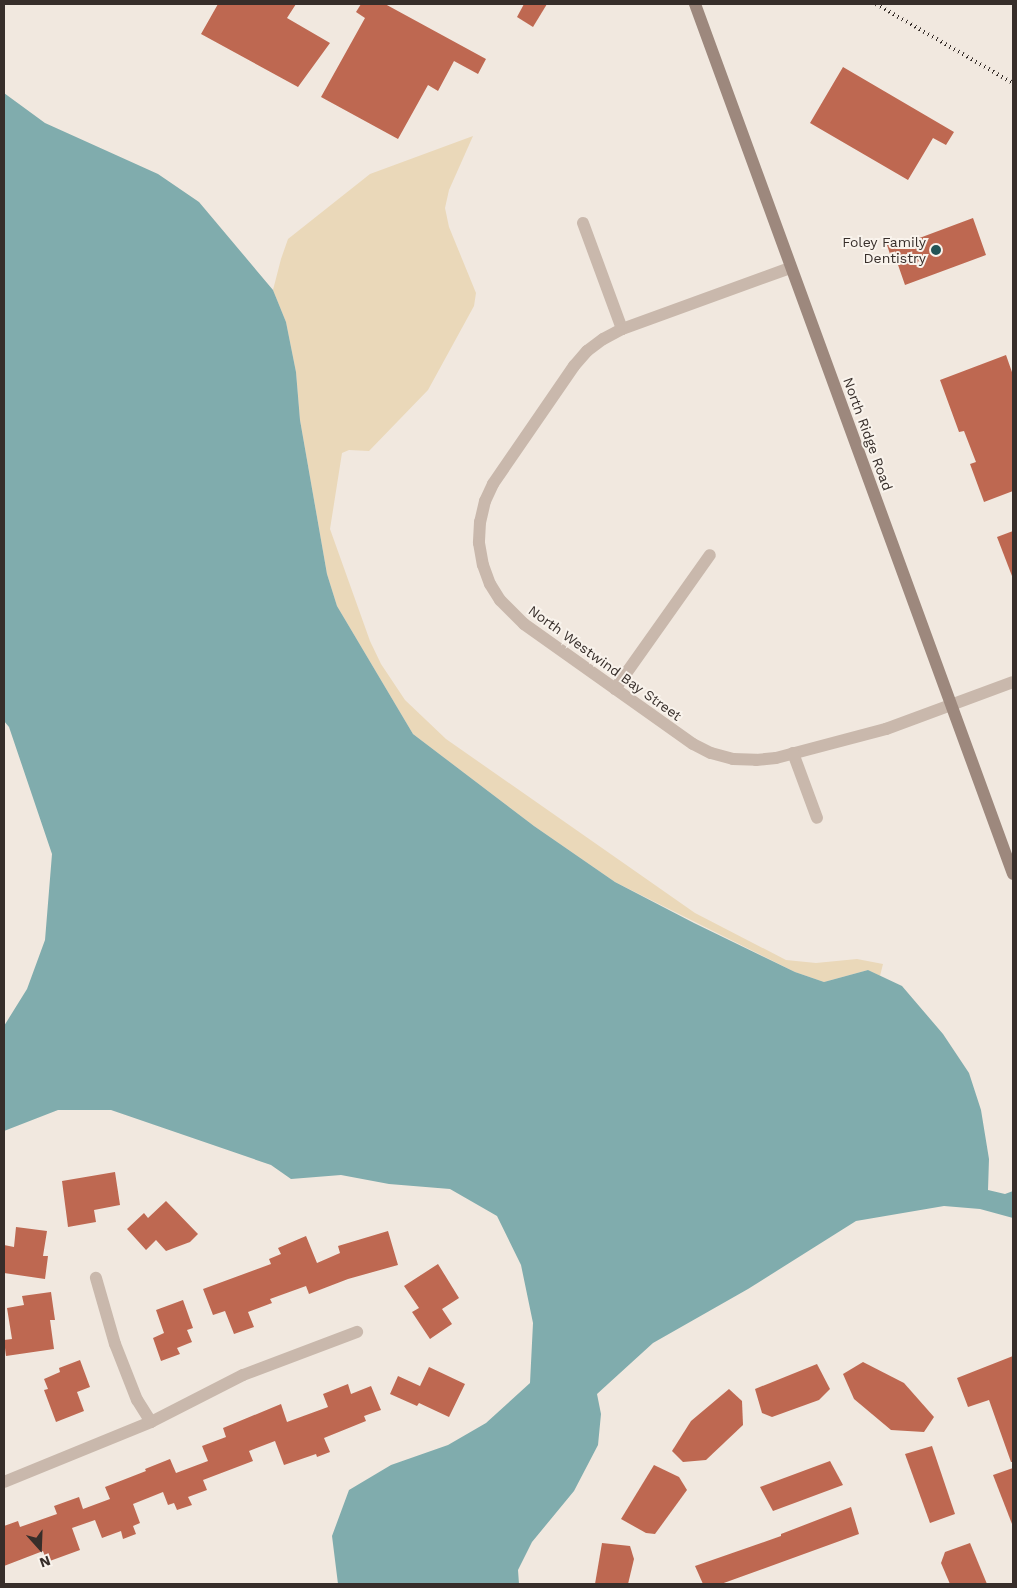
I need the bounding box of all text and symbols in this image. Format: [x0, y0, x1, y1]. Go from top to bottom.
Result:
place label: Foley Family Dentistry [842, 234, 926, 266]
marker: Foley Family Dentistry [930, 244, 942, 256]
street label: North Ridge Road [840, 375, 896, 493]
street label: North Westwind Bay Street [525, 602, 685, 724]
north arrow [15, 1523, 65, 1573]
text: N [38, 1553, 53, 1571]

